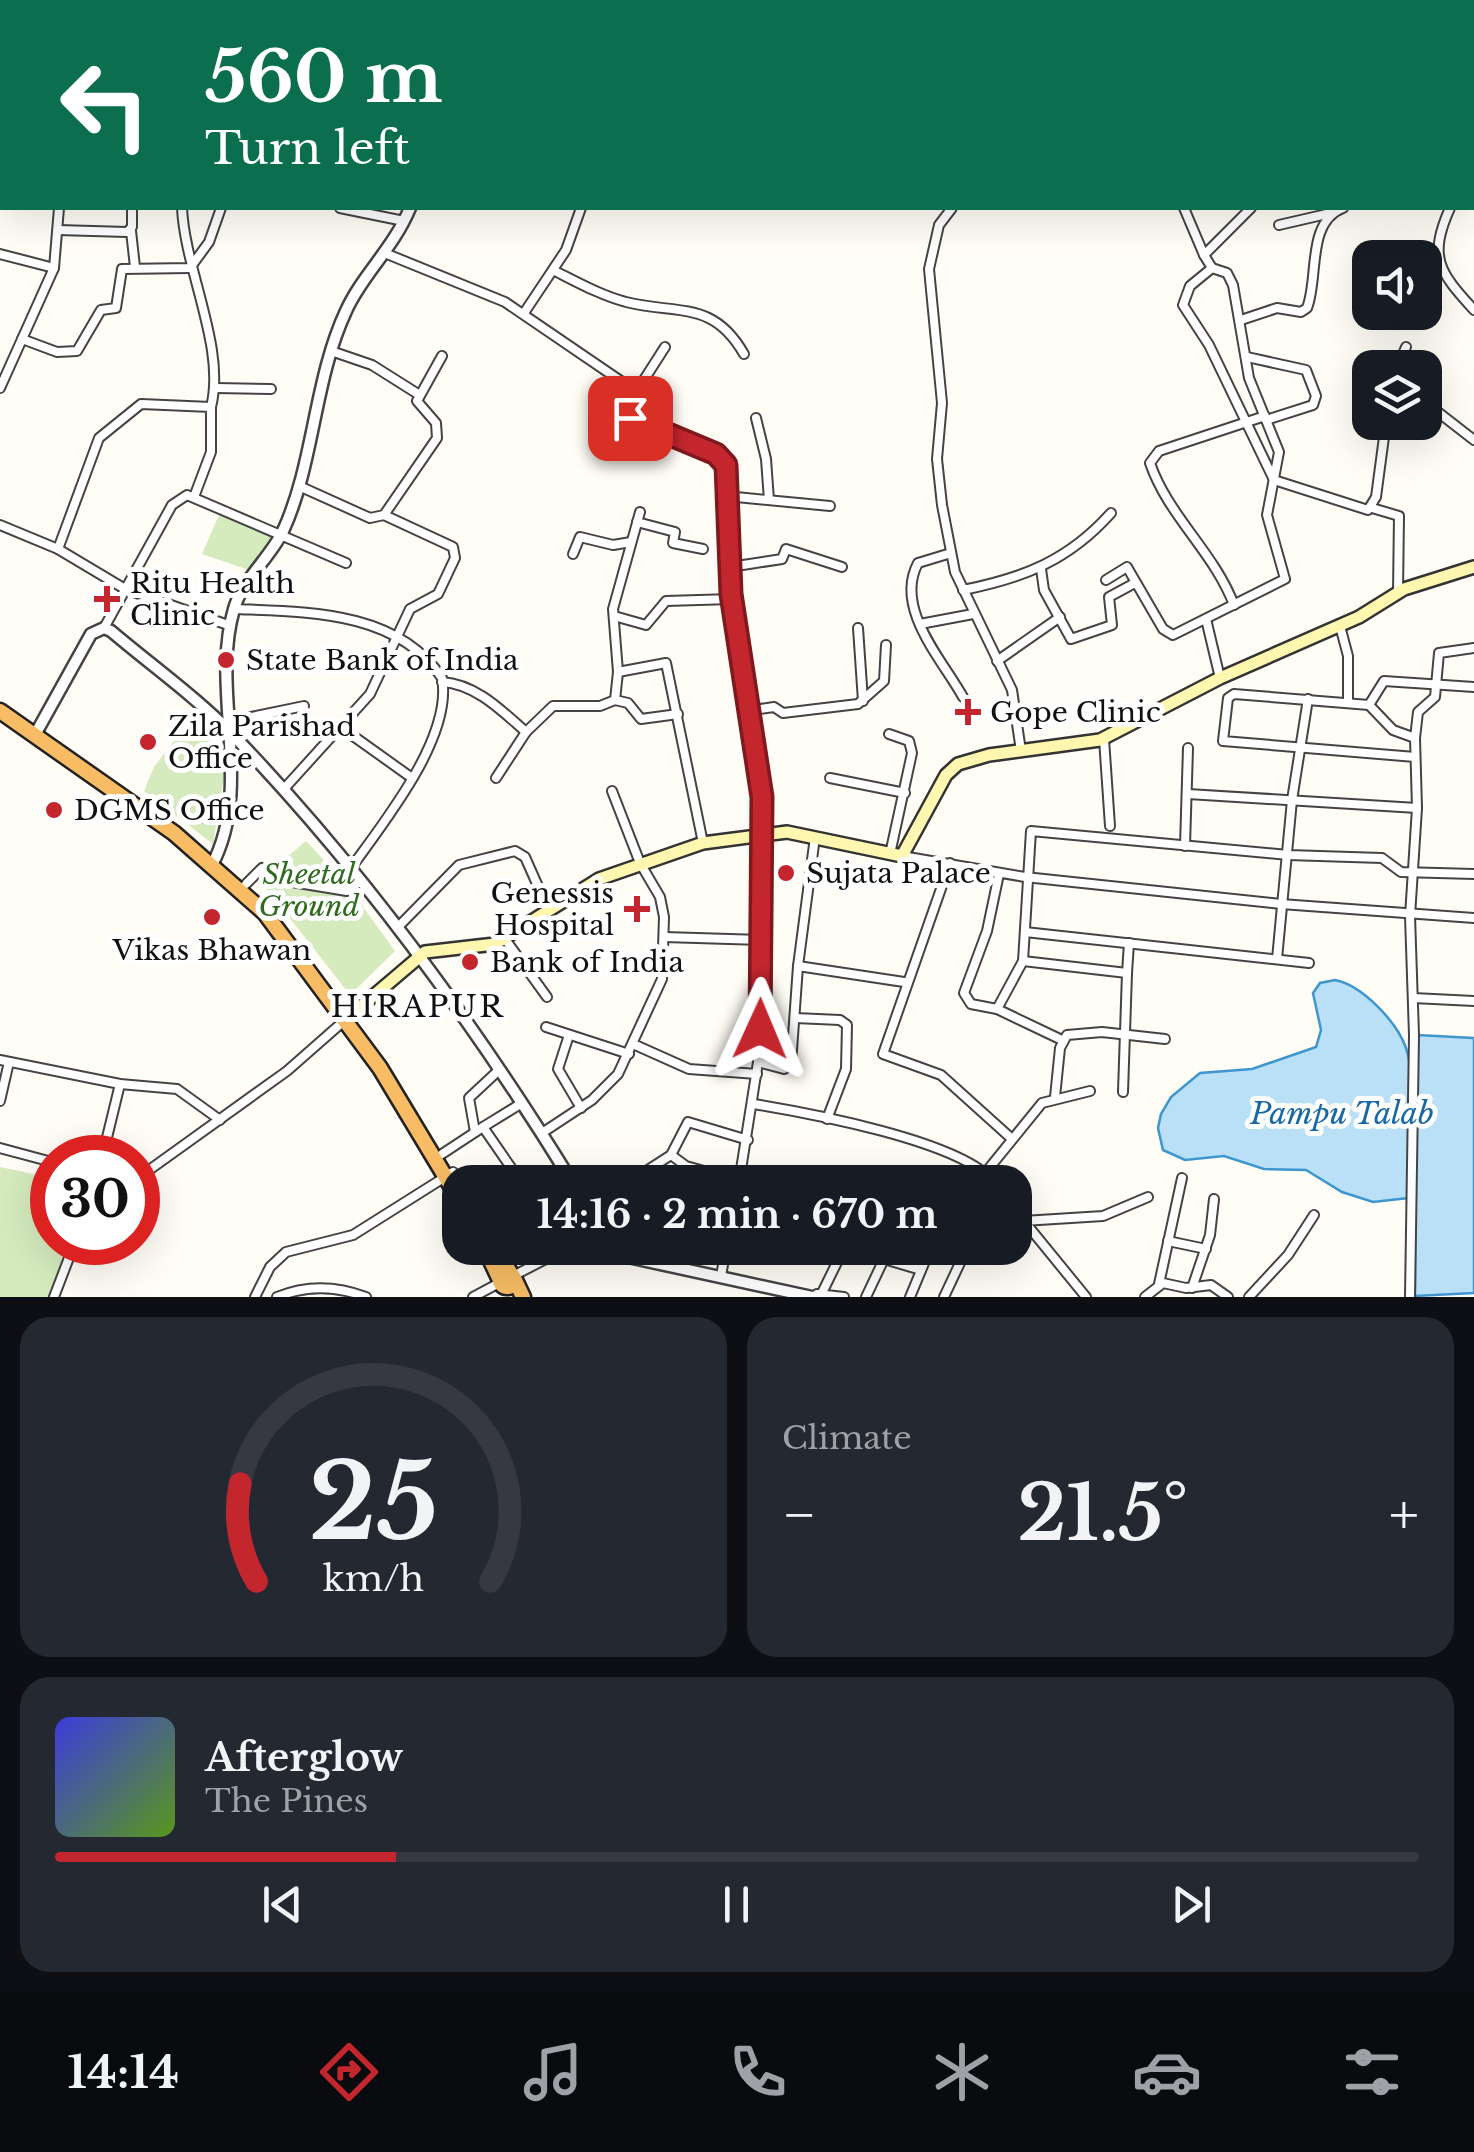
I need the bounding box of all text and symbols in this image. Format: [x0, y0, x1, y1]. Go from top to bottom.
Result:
text: 560 m [205, 34, 443, 121]
icon: left [40, 40, 170, 170]
text: Turn left [205, 120, 410, 176]
map controls [1352, 240, 1442, 440]
button: sound [1352, 240, 1442, 330]
button: layers [1352, 350, 1442, 440]
pin [588, 376, 673, 461]
icon: arrive [603, 391, 658, 446]
place label: Ritu Health Clinic [130, 566, 295, 633]
marker: Ritu Health Clinic [94, 586, 120, 612]
place label: State Bank of India [246, 643, 519, 678]
marker: State Bank of India [215, 649, 237, 671]
place label: Gope Clinic [990, 695, 1161, 730]
marker: Gope Clinic [955, 699, 981, 725]
place label: Zila Parishad Office [168, 709, 355, 776]
marker: Zila Parishad Office [137, 731, 159, 753]
place label: DGMS Office [74, 793, 265, 828]
marker: DGMS Office [43, 799, 65, 821]
place label: Sujata Palace [806, 856, 991, 891]
park label: Sheetal Ground [259, 857, 360, 924]
marker: Sujata Palace [775, 862, 797, 884]
place label: Genessis Hospital [491, 876, 614, 943]
marker: Genessis Hospital [624, 896, 650, 922]
marker: Vikas Bhawan [201, 906, 223, 928]
place label: Vikas Bhawan [112, 933, 311, 968]
place label: Bank of India [490, 945, 684, 980]
marker: Bank of India [459, 951, 481, 973]
position arrow [708, 977, 812, 1081]
district label: HIRAPUR [331, 988, 505, 1025]
water label: Pampu Talab [1249, 1095, 1434, 1132]
speed limit sign: 30 [30, 1135, 160, 1265]
text: 14:16 · 2 min · 670 m [537, 1191, 937, 1238]
text: Climate [782, 1418, 911, 1458]
text: 25 [309, 1438, 438, 1567]
text: 21.5° [1017, 1467, 1188, 1560]
text: − [782, 1481, 817, 1549]
text: + [1389, 1481, 1419, 1549]
text: km/h [323, 1556, 424, 1601]
text: Afterglow [205, 1734, 403, 1781]
text: The Pines [205, 1781, 368, 1821]
icon: previous [255, 1877, 310, 1932]
icon: pause [709, 1877, 764, 1932]
icon: next [1164, 1877, 1219, 1932]
icon: directions [314, 2037, 384, 2107]
icon: music [518, 2037, 588, 2107]
icon: phone [723, 2037, 793, 2107]
icon: climate [927, 2037, 997, 2107]
icon: car [1132, 2037, 1202, 2107]
icon: filters [1337, 2037, 1407, 2107]
text: 14:14 [67, 2044, 179, 2100]

